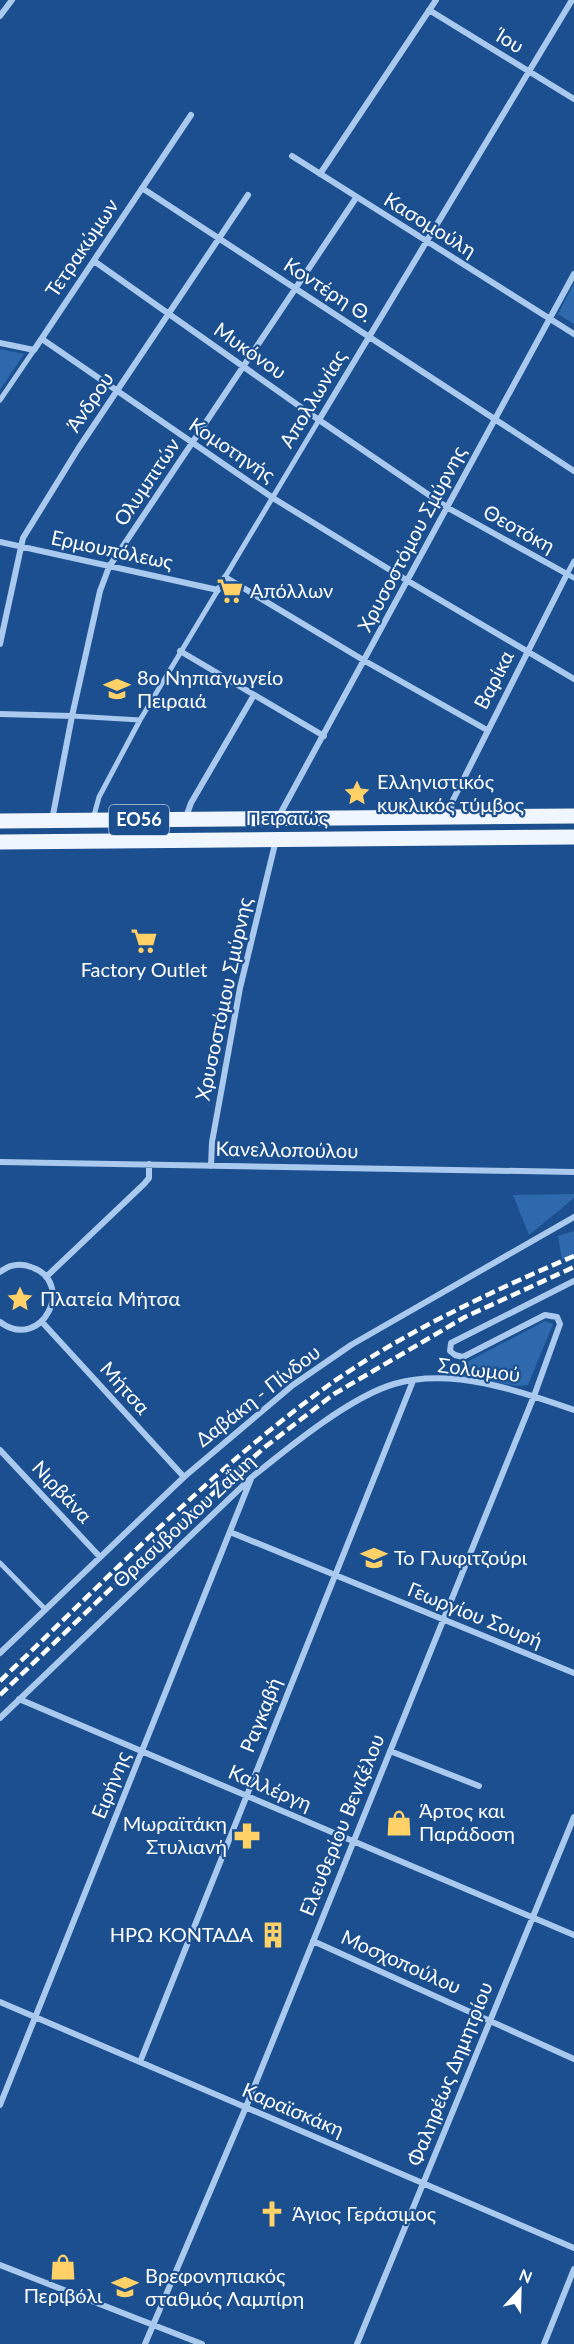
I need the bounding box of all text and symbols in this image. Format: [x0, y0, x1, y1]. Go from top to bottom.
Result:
street label: Ίου [491, 22, 529, 58]
street label: Κασομούλη [380, 186, 481, 262]
street label: Τετρακώμων [40, 194, 123, 301]
street label: Κοντέρη Θ. [280, 252, 377, 327]
street label: Μυκόνου [210, 317, 291, 384]
street label: Απολλωνίας [274, 345, 351, 452]
street label: Άνδρου [60, 367, 118, 436]
street label: Κομοτηνής [185, 412, 280, 487]
street label: Ολυμπιτών [108, 433, 184, 530]
street label: Χρυσοστόμου Σμύρνης [352, 441, 470, 636]
street label: Θεοτόκη [480, 499, 559, 557]
street label: Ερμουπόλεως [49, 524, 175, 574]
supermarket icon: Απόλλων [215, 576, 245, 606]
place label: Απόλλων [250, 578, 333, 602]
street label: Βαρίκα [468, 646, 518, 713]
place label: 8ο Νηπιαγωγείο Πειραιά [137, 665, 283, 712]
school or university icon: 8ο Νηπιαγωγείο Πειραιά [102, 674, 132, 704]
place label: Ελληνιστικός κυκλικός τύμβος [377, 769, 524, 816]
place icon: Ελληνιστικός κυκλικός τύμβος [342, 778, 372, 808]
road number: ΕΟ56 [109, 805, 169, 835]
street label: Πειραιώς [246, 805, 328, 829]
street label: Χρυσοστόμου Σμύρνης [190, 895, 256, 1103]
supermarket icon: Factory Outlet [129, 926, 159, 956]
place label: Factory Outlet [81, 957, 207, 981]
street label: Κανελλοπούλου [215, 1136, 359, 1162]
place icon: Πλατεία Μήτσα [5, 1284, 35, 1314]
place label: Πλατεία Μήτσα [40, 1286, 180, 1310]
street label: Δαβάκη - Πίνδου [190, 1339, 324, 1451]
street label: Σολωμού [437, 1352, 522, 1386]
street label: Μήτσα [96, 1356, 156, 1419]
street label: Θρασύβουλου Ζαΐμη [107, 1448, 259, 1592]
street label: Νιρβάνα [28, 1455, 98, 1528]
school or university icon: Το Γλυφιτζούρι [359, 1543, 389, 1573]
place label: Το Γλυφιτζούρι [394, 1545, 528, 1569]
street label: Γεωργίου Σουρή [404, 1576, 546, 1652]
street label: Ραγκαβή [234, 1674, 286, 1755]
street label: Ελευθερίου Βενιζέλου [294, 1730, 389, 1919]
street label: Ειρήνης [86, 1747, 134, 1822]
street label: Καλλέργη [225, 1759, 316, 1815]
place label: Άρτος και Παράδοση [419, 1798, 515, 1845]
shop icon: Άρτος και Παράδοση [384, 1808, 414, 1838]
place label: Μωραϊτάκη Στυλιανή [123, 1811, 227, 1858]
pharmacy icon: Μωραϊτάκη Στυλιανή [232, 1821, 262, 1851]
building icon: ΗΡΩ ΚΟΝΤΑΔΑ [258, 1920, 288, 1950]
place label: ΗΡΩ ΚΟΝΤΑΔΑ [110, 1922, 253, 1946]
street label: Μοσχοπούλου [338, 1924, 465, 1998]
street label: Φαληρέως Δημητρίου [401, 1978, 497, 2169]
street label: Καραϊσκάκη [239, 2077, 348, 2141]
church icon: Άγιος Γεράσιμος [257, 2199, 287, 2229]
place label: Άγιος Γεράσιμος [292, 2201, 436, 2225]
shop icon: Περιβόλι [48, 2252, 78, 2282]
north arrow [490, 2260, 550, 2320]
place label: Bρεφονηπιακός σταθμός Λαμπίρη [145, 2263, 304, 2310]
text: N [517, 2265, 535, 2287]
school or university icon: Bρεφονηπιακός σταθμός Λαμπίρη [110, 2272, 140, 2302]
place label: Περιβόλι [24, 2283, 103, 2307]

